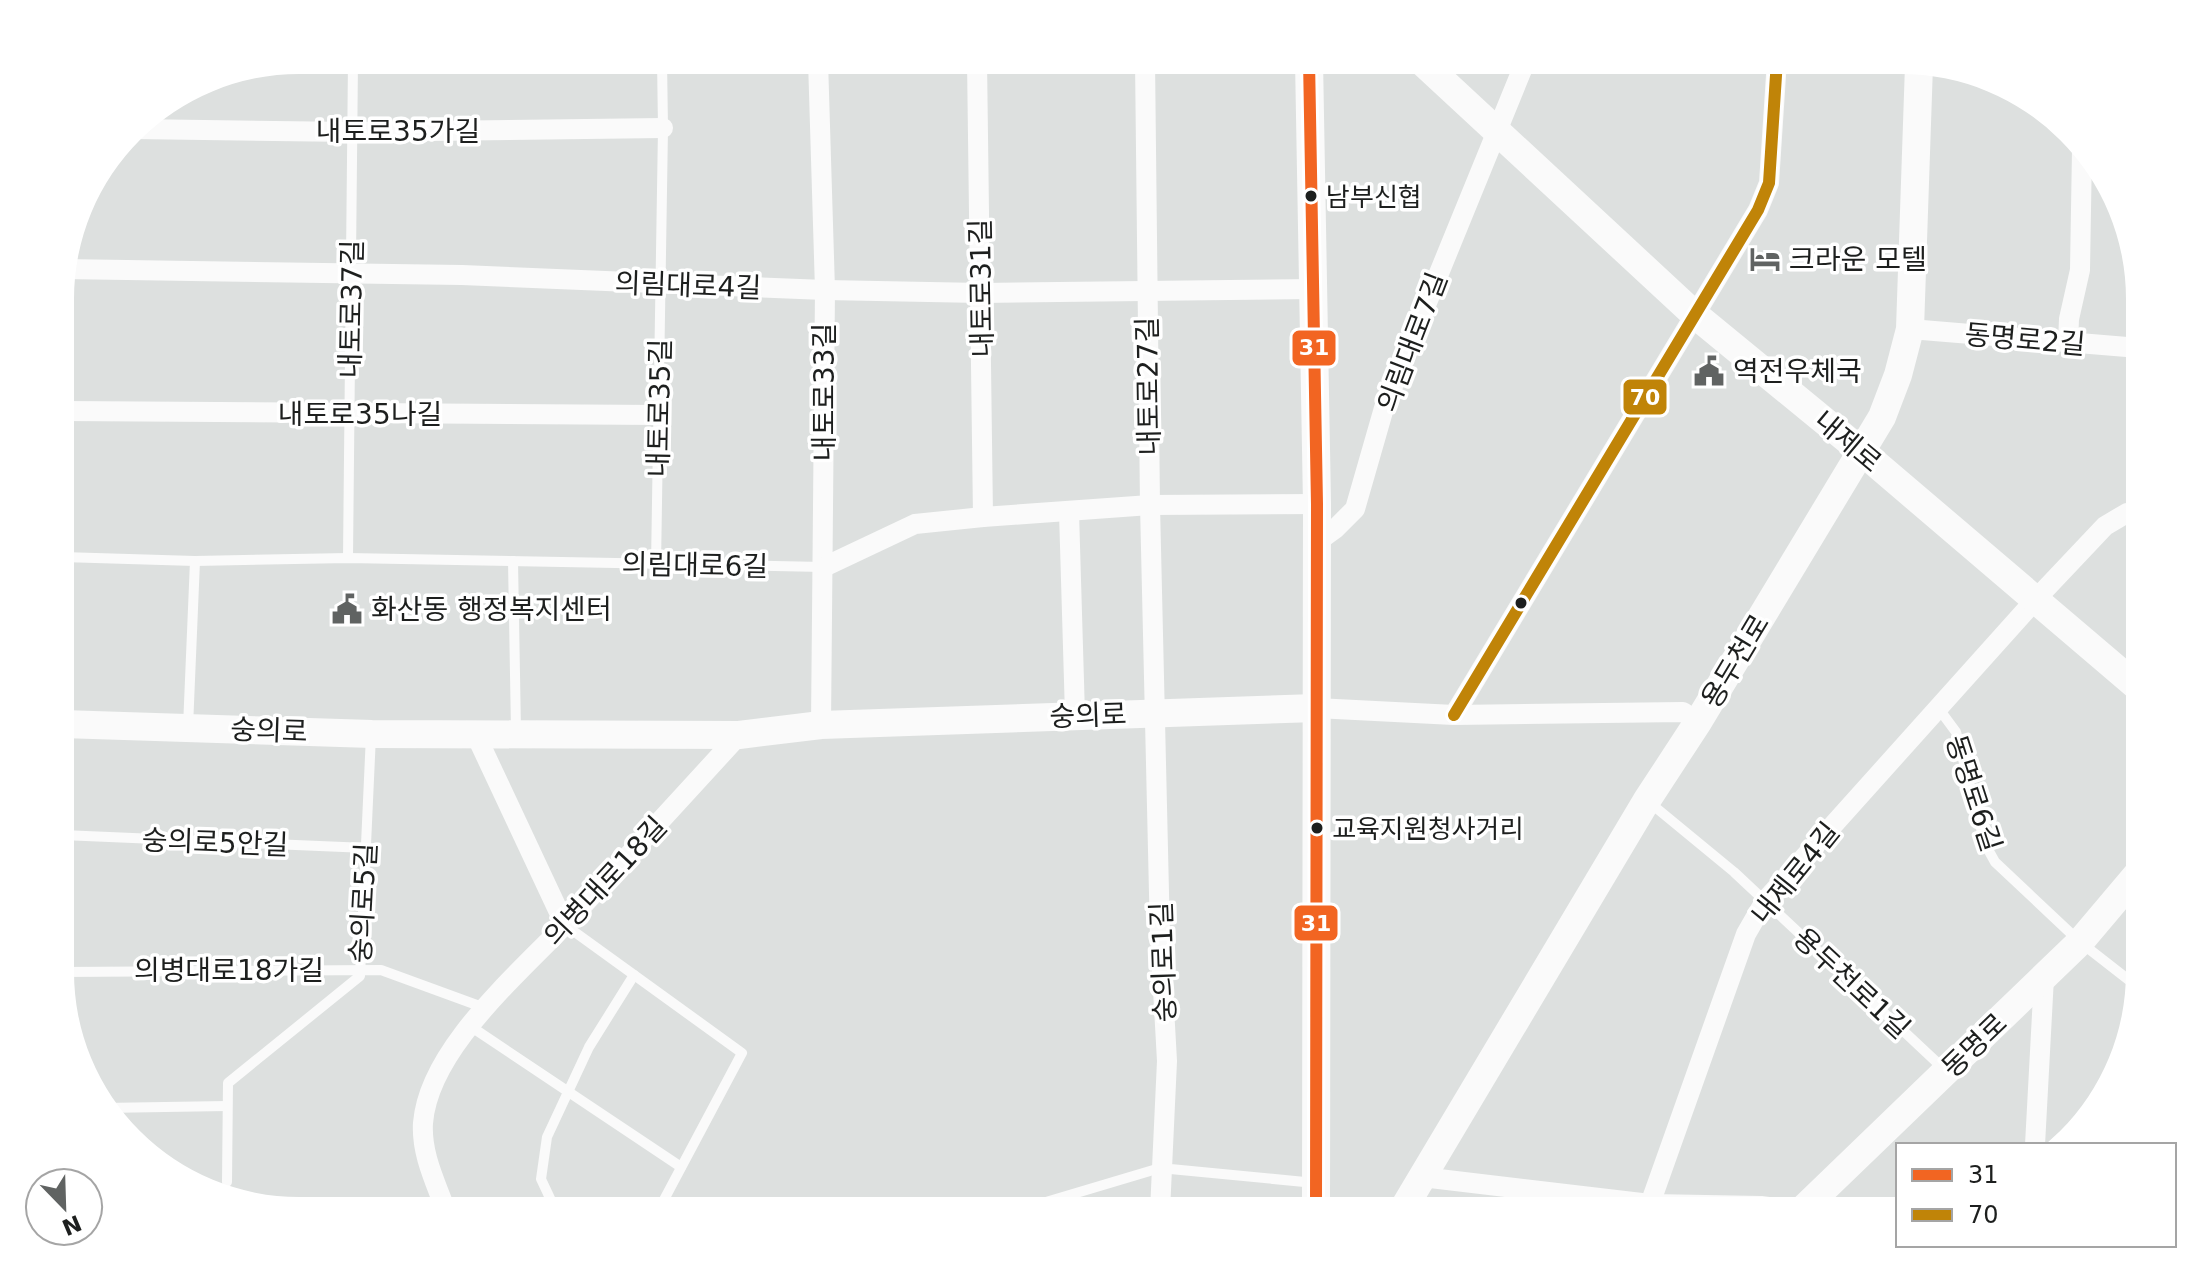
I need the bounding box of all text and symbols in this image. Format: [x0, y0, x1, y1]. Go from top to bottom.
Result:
street label: 내토로35가길 [316, 115, 480, 148]
place label: 남부신협 [1326, 182, 1422, 212]
marker: 남부신협 [1303, 188, 1319, 204]
street label: 내토로31길 [964, 218, 999, 358]
street label: 내토로37길 [334, 239, 369, 379]
hotel icon: 크라운 모텔 [1748, 242, 1782, 276]
place label: 크라운 모텔 [1789, 243, 1927, 276]
street label: 의림대로4길 [614, 266, 762, 305]
street label: 의림대로7길 [1371, 268, 1454, 417]
street label: 내토로27길 [1131, 316, 1166, 456]
street label: 동명로2길 [1963, 318, 2087, 361]
street label: 내토로33길 [808, 323, 841, 461]
line badge: 31 [1291, 329, 1337, 367]
text: 31 [1299, 335, 1329, 360]
street label: 내토로35길 [642, 338, 677, 478]
public building icon: 역전우체국 [1692, 354, 1726, 388]
place label: 역전우체국 [1733, 355, 1862, 388]
line badge: 70 [1622, 378, 1668, 416]
text: 70 [1630, 385, 1660, 410]
street label: 내토로35나길 [278, 398, 442, 431]
street label: 내제로 [1807, 404, 1888, 479]
street label: 의림대로6길 [621, 548, 769, 583]
public building icon: 화산동 행정복지센터 [330, 592, 364, 626]
place label: 화산동 행정복지센터 [371, 593, 612, 626]
unlabelled marker [1513, 595, 1529, 611]
street label: 용두천로 [1695, 609, 1776, 714]
street label: 숭의로 [1049, 698, 1127, 733]
street label: 숭의로 [230, 713, 308, 748]
street label: 동명로6길 [1939, 731, 2008, 856]
street label: 의병대로18길 [537, 810, 674, 953]
place label: 교육지원청사거리 [1332, 814, 1523, 844]
street label: 내제로4길 [1745, 816, 1846, 931]
marker: 교육지원청사거리 [1309, 820, 1325, 836]
street label: 숭의로5안길 [141, 823, 289, 862]
street label: 숭의로5길 [344, 842, 383, 964]
street label: 숭의로1길 [1145, 901, 1182, 1023]
line badge: 31 [1293, 904, 1339, 942]
text: 31 [1301, 911, 1331, 936]
street label: 용두천로1길 [1787, 921, 1917, 1045]
street label: 의병대로18가길 [134, 954, 324, 987]
street label: 동명로 [1935, 1007, 2014, 1084]
legend [1896, 1143, 2176, 1247]
text: 31 [1968, 1161, 1999, 1189]
north arrow [24, 1167, 104, 1247]
text: 70 [1968, 1201, 1999, 1229]
text: N [58, 1210, 85, 1240]

